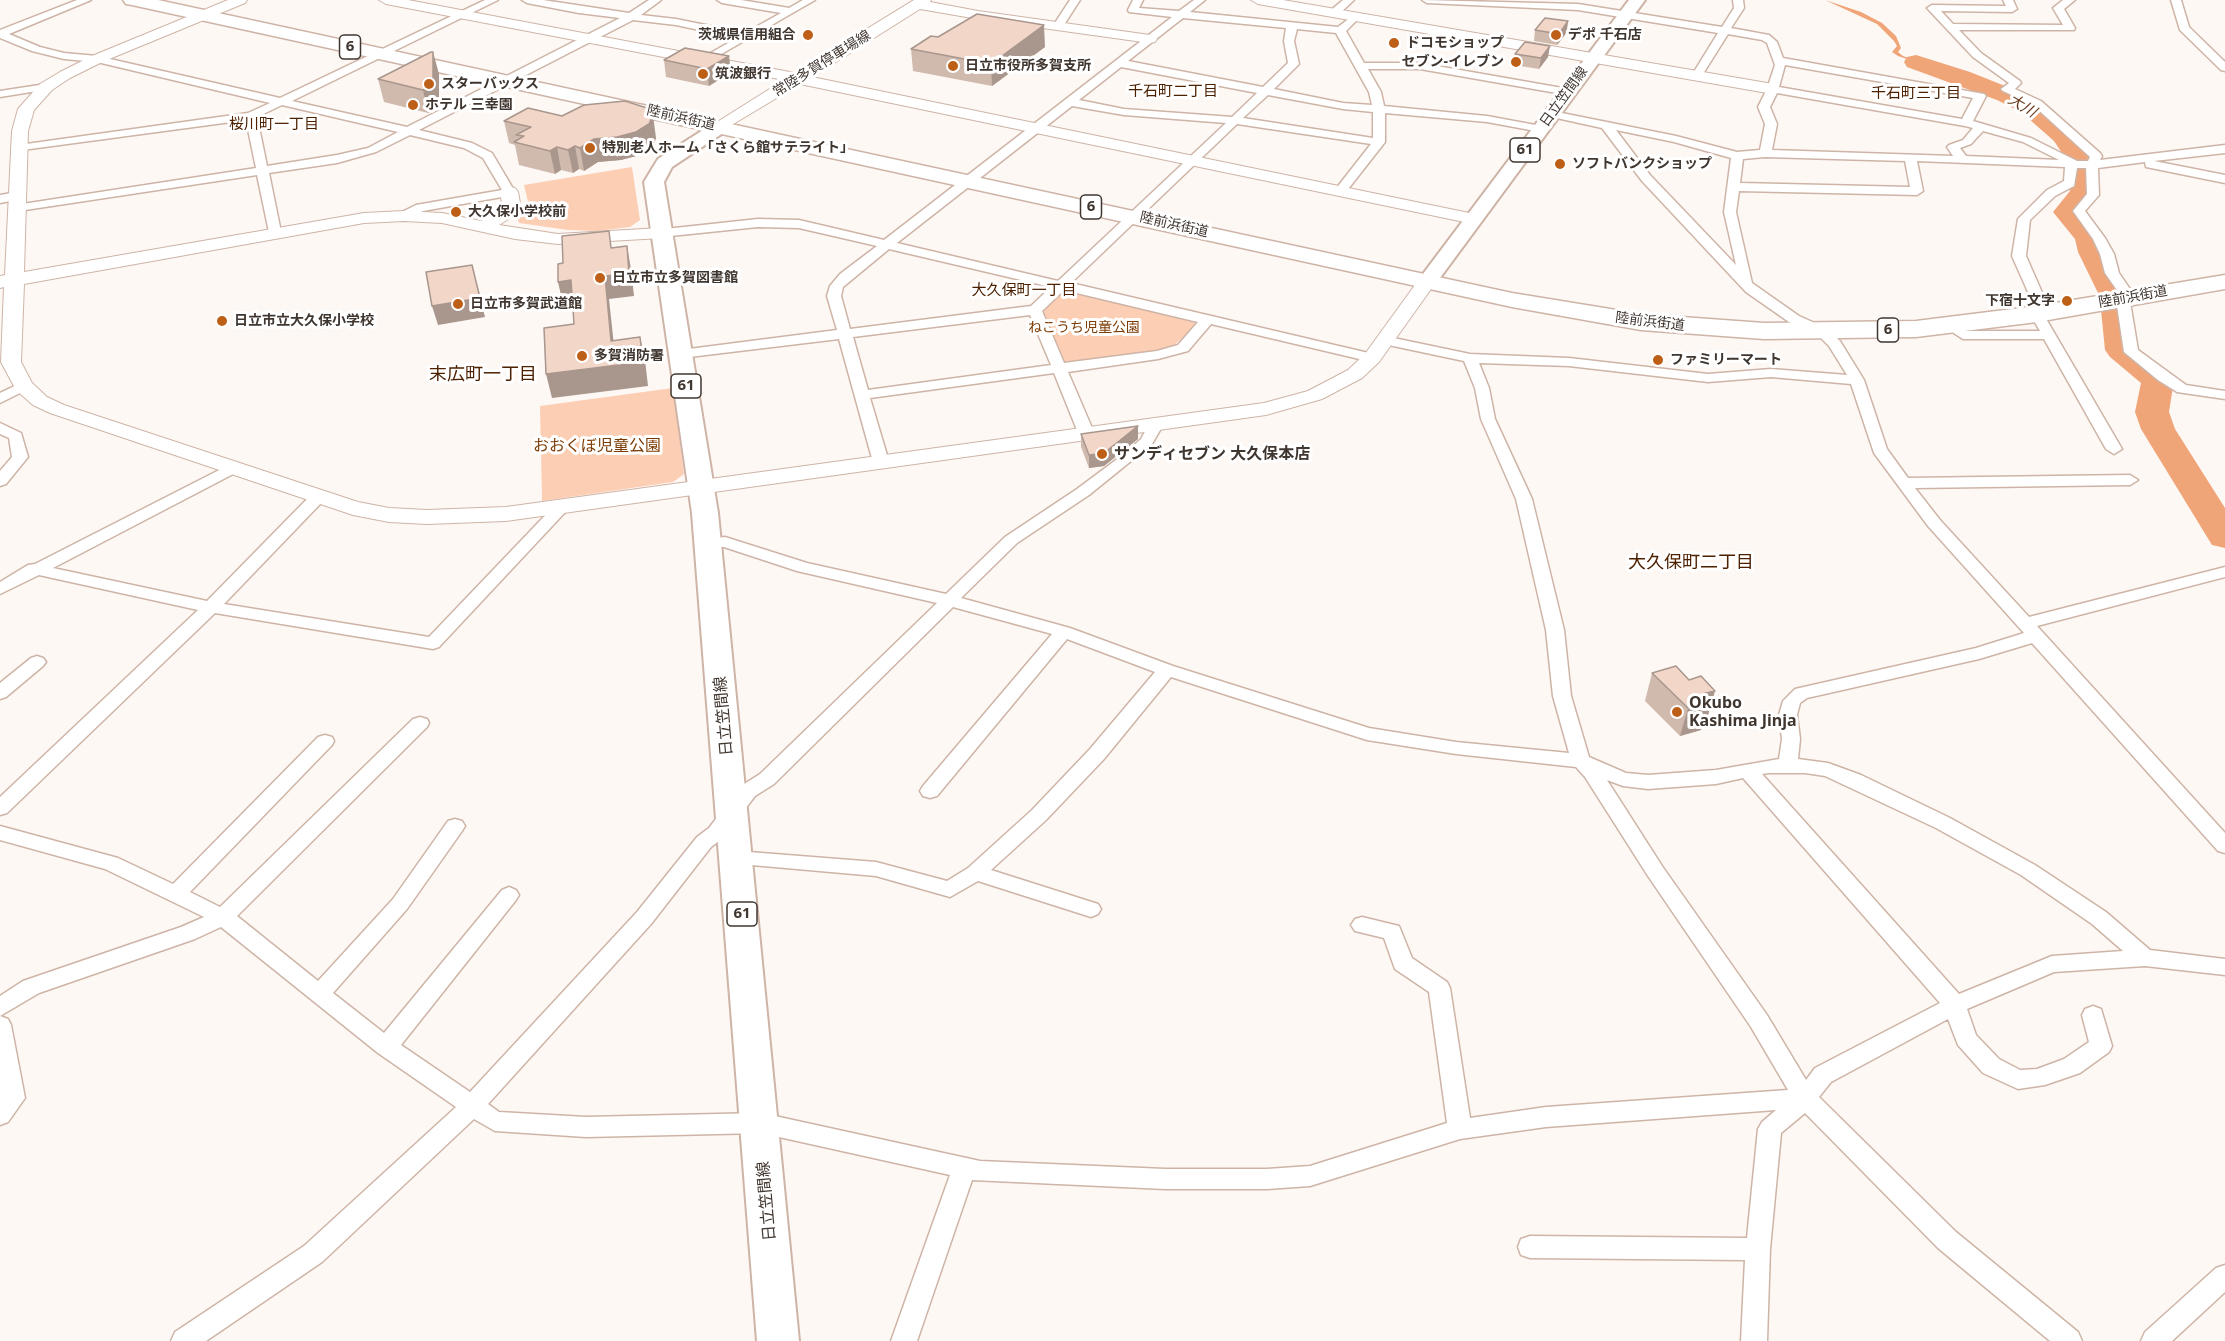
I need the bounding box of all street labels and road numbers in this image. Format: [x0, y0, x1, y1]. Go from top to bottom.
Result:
street label: 常陸多賀停車場線 [770, 27, 874, 101]
road number: 6 [340, 35, 360, 59]
street label: 日立笠間線 [1537, 64, 1591, 130]
street label: 陸前浜街道 [645, 102, 717, 134]
road number: 61 [1510, 138, 1540, 162]
road number: 6 [1080, 195, 1102, 219]
street label: 陸前浜街道 [1138, 209, 1210, 241]
street label: 陸前浜街道 [2097, 283, 2169, 311]
street label: 陸前浜街道 [1614, 309, 1686, 335]
road number: 6 [1878, 318, 1898, 342]
road number: 61 [671, 374, 701, 398]
street label: 日立笠間線 [711, 675, 737, 757]
road number: 61 [727, 902, 757, 926]
street label: 日立笠間線 [754, 1160, 780, 1242]

